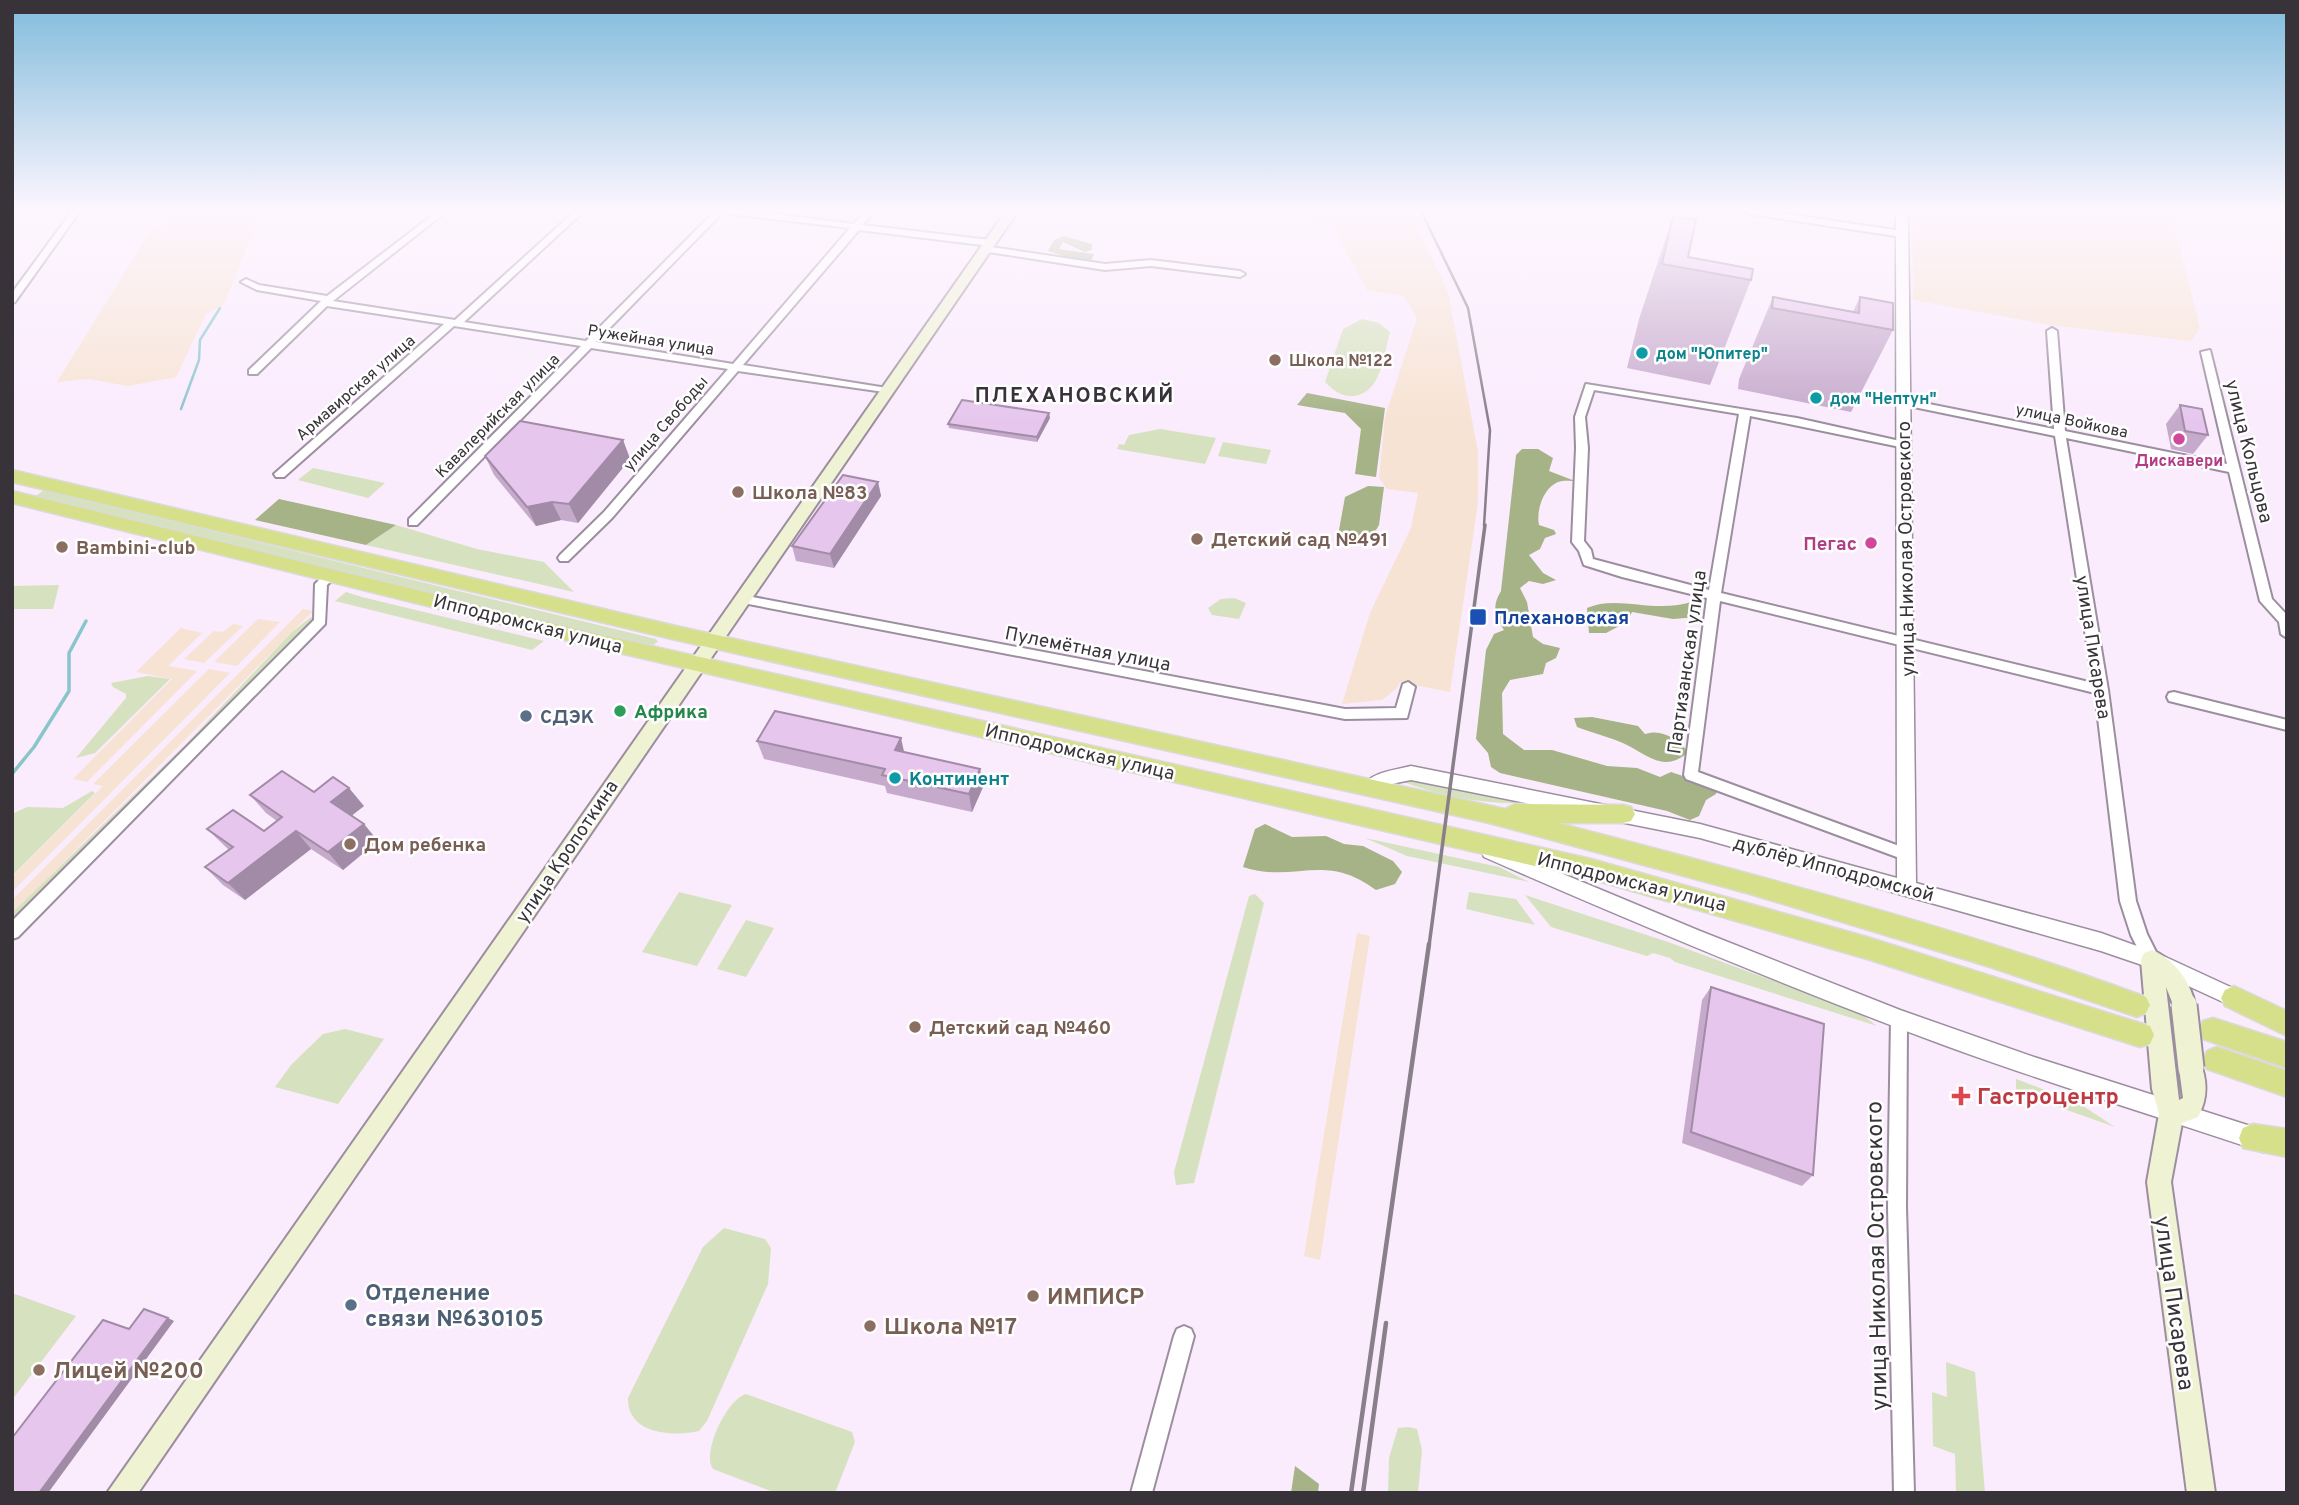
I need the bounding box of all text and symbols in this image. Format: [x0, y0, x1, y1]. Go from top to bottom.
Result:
street label: Ружейная улица [586, 321, 715, 361]
street label: Армавирская улица [293, 331, 420, 446]
marker: дом "Юпитер" [1634, 345, 1650, 361]
place label: дом "Юпитер" [1656, 345, 1768, 365]
street label: Кавалерийская улица [432, 350, 565, 483]
marker: Школа №122 [1267, 352, 1283, 368]
place label: Школа №122 [1289, 352, 1393, 372]
street label: улица Свободы [620, 373, 713, 476]
street label: улица Кольцова [2219, 377, 2277, 526]
district label: ПЛЕХАНОВСКИЙ [975, 382, 1175, 410]
marker: дом "Нептун" [1808, 390, 1824, 406]
place label: дом "Нептун" [1830, 390, 1937, 410]
street label: улица Войкова [2014, 400, 2130, 444]
street label: улица Николая Островского [1893, 421, 1921, 677]
marker: Дискавери [2171, 431, 2187, 447]
place label: Дискавери [2135, 452, 2223, 472]
place label: Школа №83 [752, 482, 867, 506]
marker: Школа №83 [730, 484, 746, 500]
place label: Детский сад №491 [1211, 529, 1388, 553]
marker: Детский сад №491 [1189, 531, 1205, 547]
place label: Пегас [1803, 533, 1857, 557]
marker: Пегас [1863, 535, 1879, 551]
place label: Bambini-club [76, 537, 196, 561]
marker: Bambini-club [54, 539, 70, 555]
street label: Партизанская улица [1663, 569, 1713, 756]
street label: улица Писарева [2069, 574, 2115, 721]
street label: Ипподромская улица [431, 590, 625, 660]
marker: Плехановская [1468, 607, 1488, 627]
place label: Плехановская [1494, 607, 1629, 631]
street label: Пулемётная улица [1003, 622, 1173, 678]
place label: Африка [634, 701, 708, 725]
marker: Африка [612, 703, 628, 719]
place label: СДЭК [540, 706, 594, 730]
marker: СДЭК [518, 708, 534, 724]
street label: Ипподромская улица [982, 719, 1177, 786]
place label: Континент [909, 768, 1009, 792]
marker: Континент [887, 770, 903, 786]
street label: улица Кропоткина [511, 776, 624, 928]
street label: дублёр Ипподромской [1731, 832, 1936, 908]
place label: Дом ребенка [364, 834, 486, 858]
marker: Дом ребенка [342, 836, 358, 852]
street label: Ипподромская улица [1535, 848, 1729, 918]
place label: Детский сад №460 [929, 1017, 1111, 1041]
marker: Детский сад №460 [907, 1019, 923, 1035]
place label: Гастроцентр [1977, 1084, 2119, 1113]
marker: Гастроцентр [1951, 1086, 1971, 1106]
street label: улица Николая Островского [1861, 1101, 1896, 1411]
street label: улица Писарева [2146, 1214, 2199, 1392]
place label: Отделение связи №630105 [365, 1280, 544, 1335]
place label: ИМПИСР [1047, 1284, 1144, 1313]
marker: ИМПИСР [1025, 1288, 1041, 1304]
marker: Отделение связи №630105 [343, 1297, 359, 1313]
place label: Школа №17 [884, 1314, 1017, 1343]
marker: Школа №17 [862, 1318, 878, 1334]
place label: Лицей №200 [53, 1358, 204, 1387]
marker: Лицей №200 [31, 1362, 47, 1378]

